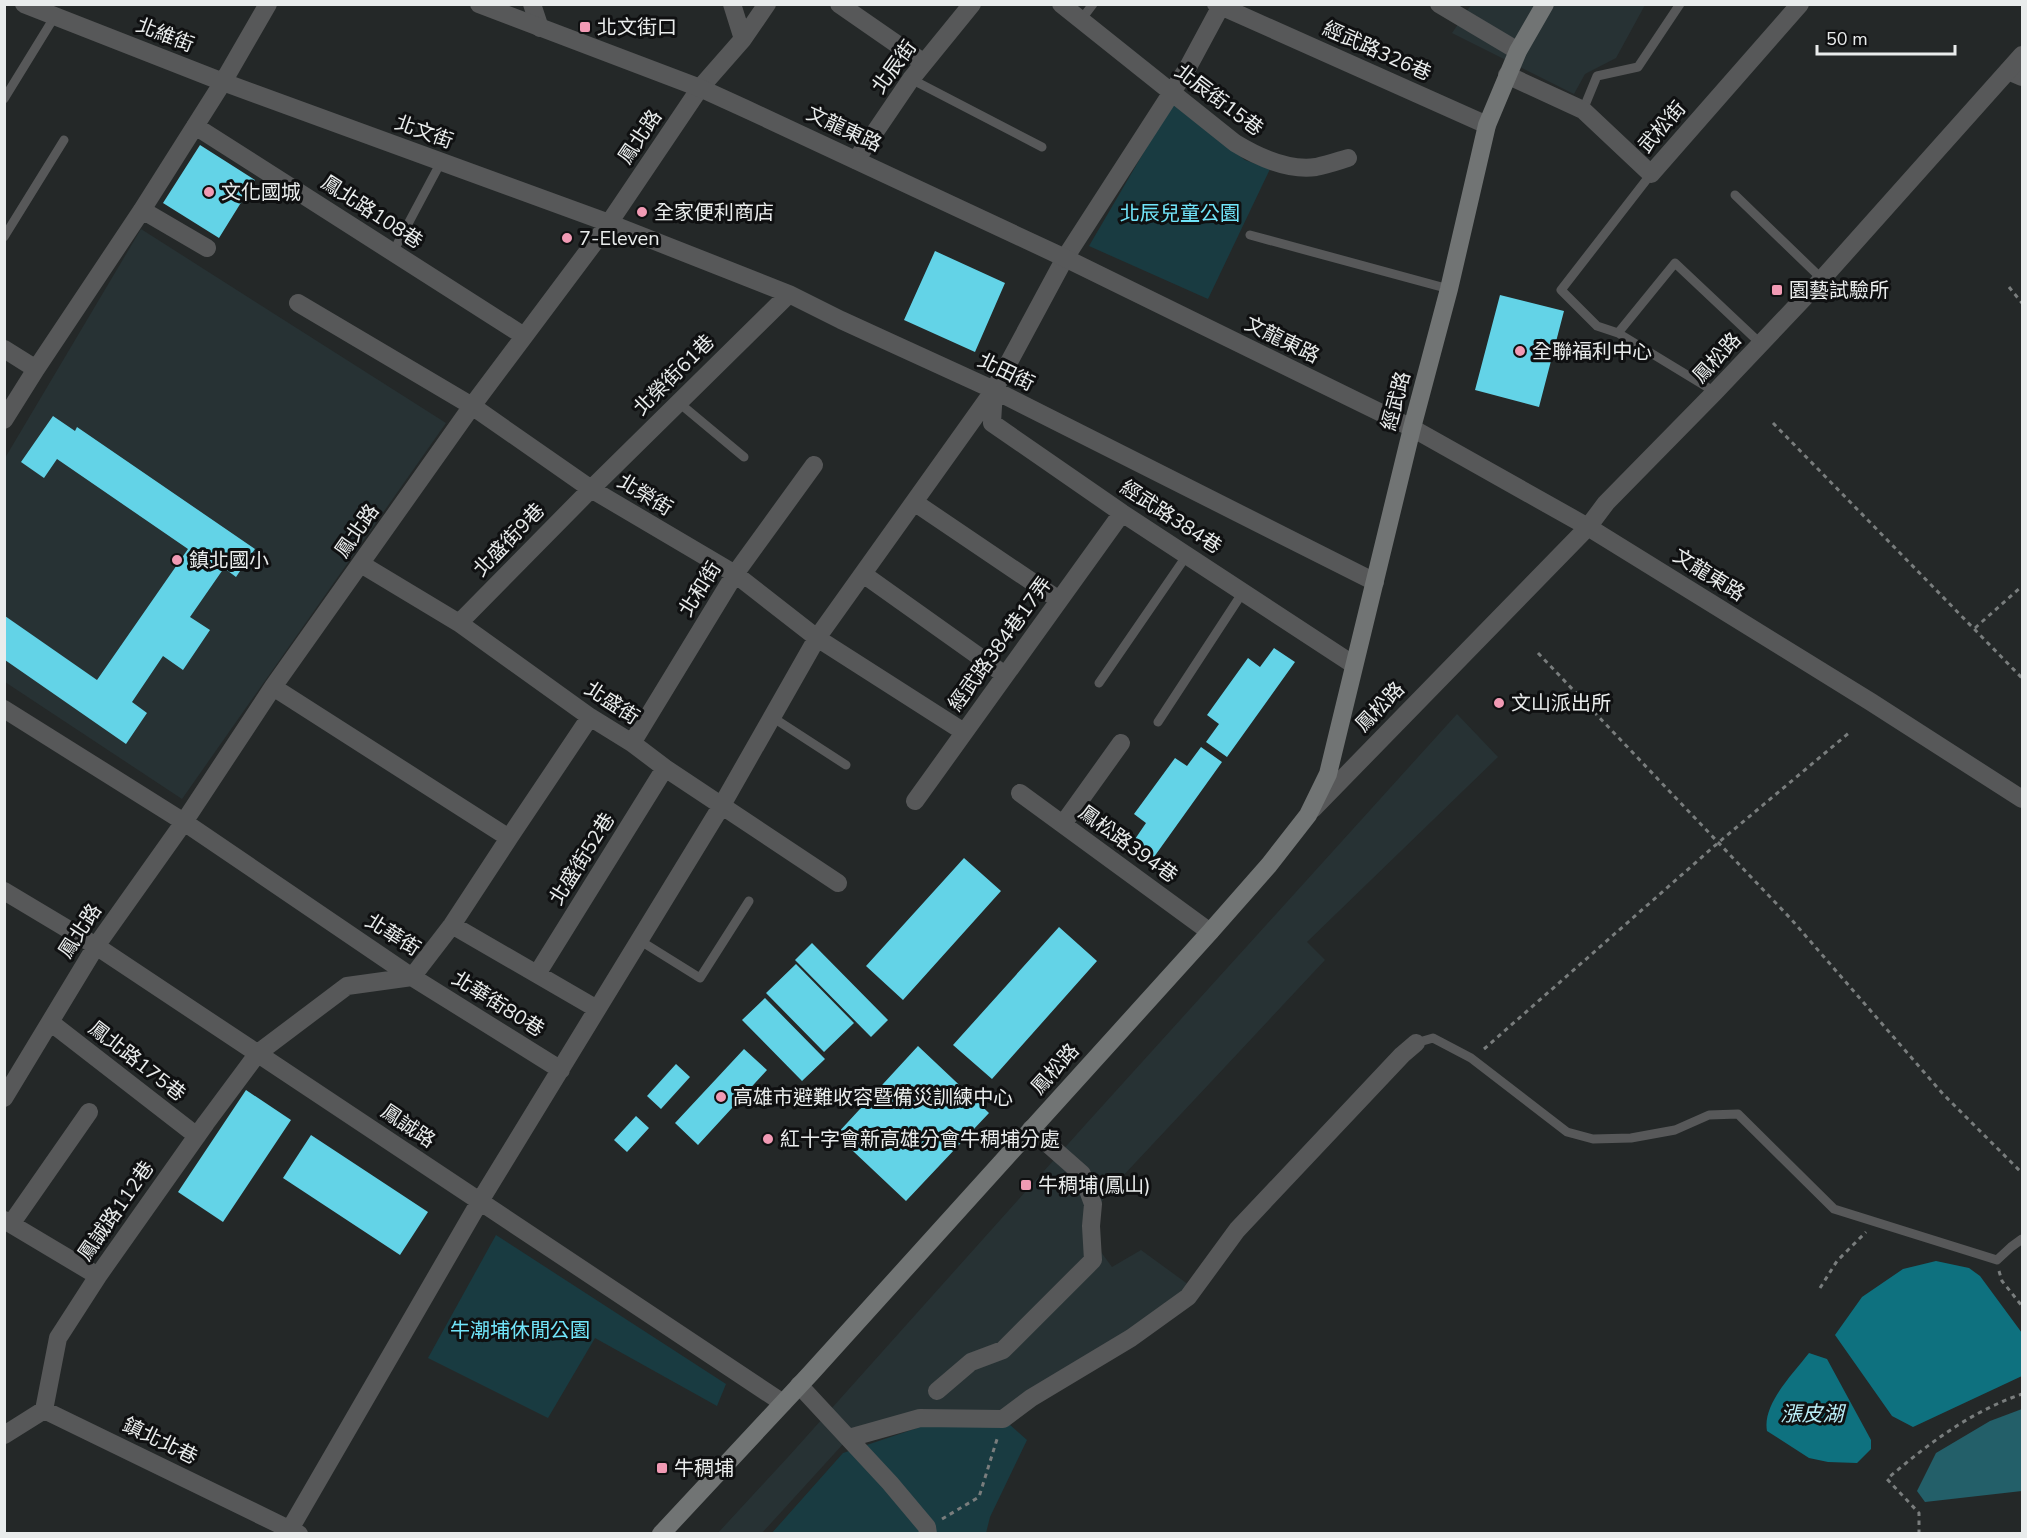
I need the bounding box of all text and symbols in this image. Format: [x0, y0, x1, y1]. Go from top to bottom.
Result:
street label: 北維街 [132, 12, 198, 58]
place label: 北文街口 [597, 14, 677, 41]
street label: 經武路326巷 [1319, 15, 1435, 87]
scale bar [1817, 18, 1955, 56]
marker: 北文街口 [578, 20, 592, 34]
text: 50 m [1826, 27, 1868, 51]
street label: 北辰街 [865, 35, 923, 99]
street label: 北辰街15巷 [1169, 58, 1269, 142]
street label: 武松街 [1632, 96, 1692, 158]
street label: 文龍東路 [802, 100, 886, 158]
street label: 鳳北路 [612, 105, 668, 169]
street label: 北文街 [391, 109, 457, 155]
street label: 鳳北路108巷 [316, 169, 428, 255]
place label: 文化國城 [221, 179, 301, 206]
marker: 文化國城 [202, 185, 216, 199]
place label: 全家便利商店 [654, 199, 774, 226]
park label: 北辰兒童公園 [1120, 200, 1240, 227]
marker: 全家便利商店 [635, 205, 649, 219]
place label: 7-Eleven [579, 225, 660, 252]
marker: 7-Eleven [560, 231, 574, 245]
place label: 園藝試驗所 [1789, 277, 1889, 304]
marker: 園藝試驗所 [1770, 283, 1784, 297]
street label: 文龍東路 [1240, 310, 1324, 370]
street label: 鳳松路 [1687, 327, 1747, 389]
street label: 北榮街61巷 [628, 329, 720, 421]
place label: 全聯福利中心 [1532, 338, 1652, 365]
marker: 全聯福利中心 [1513, 344, 1527, 358]
street label: 北田街 [973, 347, 1039, 397]
street label: 經武路 [1375, 369, 1417, 433]
street label: 北榮街 [612, 468, 678, 522]
street label: 經武路384巷 [1115, 474, 1227, 560]
street label: 北盛街9巷 [467, 498, 551, 582]
street label: 鳳北路 [329, 499, 385, 563]
street label: 文龍東路 [1668, 542, 1750, 608]
place label: 鎮北國小 [189, 547, 269, 574]
marker: 鎮北國小 [170, 553, 184, 567]
street label: 北和街 [673, 556, 727, 622]
street label: 經武路384巷17弄 [942, 571, 1058, 717]
street label: 北盛街 [579, 675, 645, 731]
street label: 鳳松路 [1349, 676, 1411, 738]
place label: 文山派出所 [1511, 690, 1611, 717]
marker: 文山派出所 [1492, 696, 1506, 710]
street label: 鳳松路394巷 [1073, 799, 1183, 889]
street label: 北盛街52巷 [543, 808, 621, 910]
street label: 鳳北路 [52, 898, 108, 964]
street label: 北華街 [360, 908, 426, 962]
street label: 北華街80巷 [447, 965, 549, 1043]
street label: 鳳北路175巷 [83, 1015, 191, 1107]
street label: 鳳松路 [1025, 1038, 1085, 1100]
place label: 高雄市避難收容暨備災訓練中心 [733, 1084, 1013, 1111]
marker: 高雄市避難收容暨備災訓練中心 [714, 1090, 728, 1104]
street label: 鳳誠路 [376, 1098, 440, 1154]
place label: 紅十字會新高雄分會牛稠埔分處 [780, 1126, 1060, 1153]
marker: 紅十字會新高雄分會牛稠埔分處 [761, 1132, 775, 1146]
street label: 鳳誠路112巷 [72, 1156, 160, 1266]
place label: 牛稠埔(鳳山) [1038, 1172, 1151, 1199]
marker: 牛稠埔(鳳山) [1019, 1178, 1033, 1192]
park label: 牛潮埔休閒公園 [450, 1317, 590, 1344]
water label: 漲皮湖 [1781, 1400, 1846, 1428]
street label: 鎮北北巷 [118, 1411, 202, 1471]
place label: 牛稠埔 [674, 1455, 734, 1482]
marker: 牛稠埔 [655, 1461, 669, 1475]

